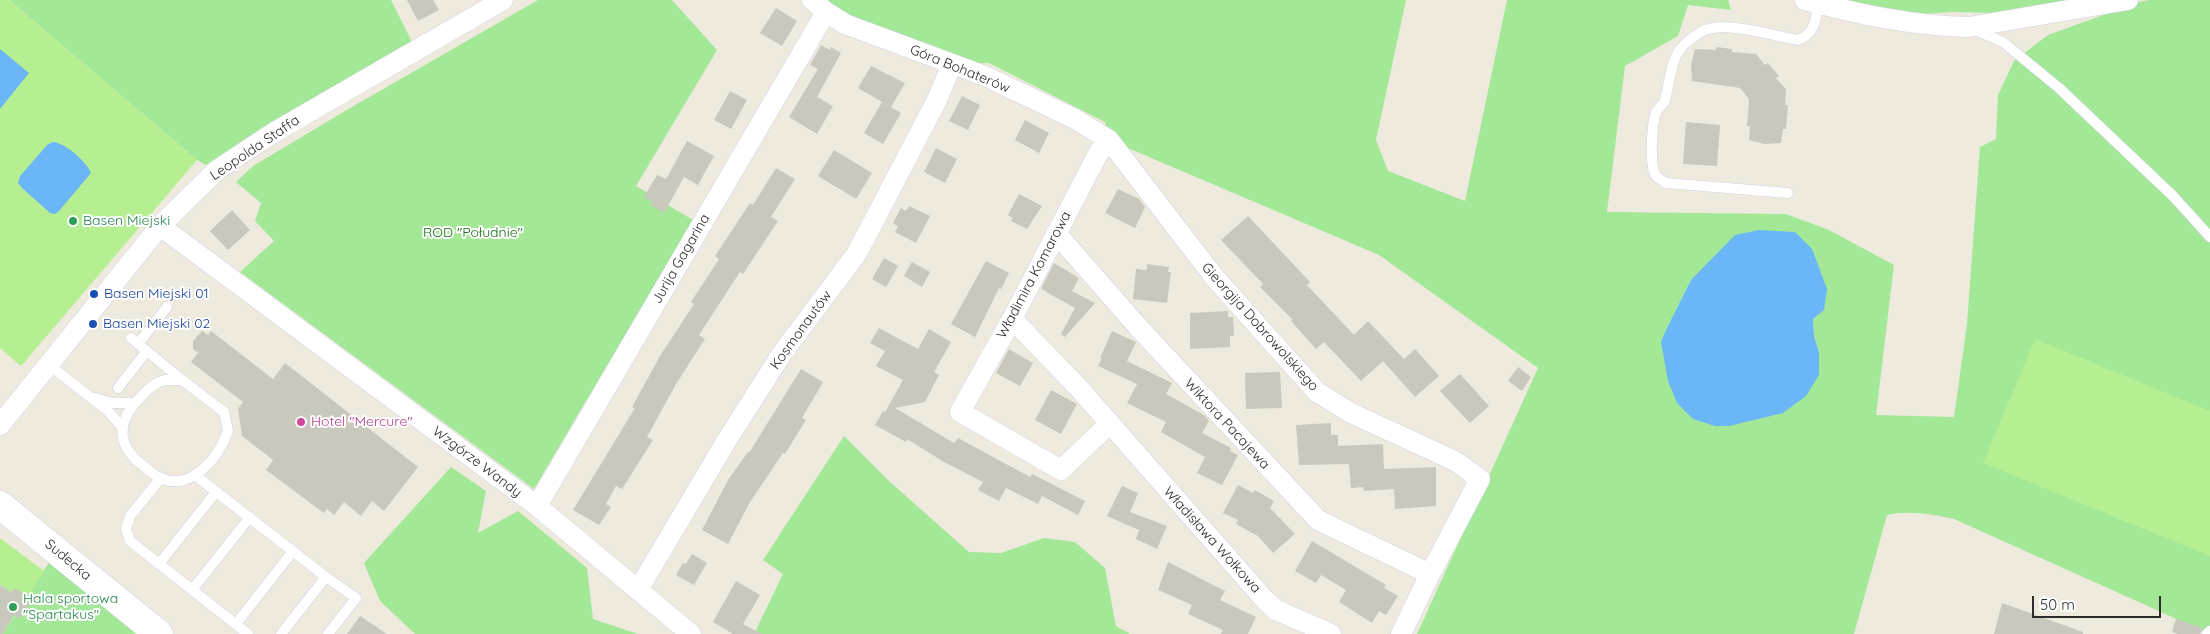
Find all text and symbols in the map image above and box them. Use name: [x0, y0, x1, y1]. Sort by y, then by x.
street label: Góra Bohaterów: [907, 41, 1013, 97]
street label: Leopolda Staffa: [207, 112, 303, 184]
street label: Władimira Komarowa: [993, 209, 1075, 341]
street label: Jurija Gagarina: [648, 211, 714, 307]
place label: Basen Miejski: [83, 213, 170, 229]
marker: Basen Miejski: [67, 215, 79, 227]
park label: ROD "Południe": [423, 225, 523, 241]
street label: Gieorgija Dobrowolskiego: [1198, 259, 1322, 395]
place label: Basen Miejski 01: [104, 286, 209, 302]
street label: Kosmonautów: [767, 287, 835, 373]
marker: Basen Miejski 01: [88, 288, 100, 300]
place label: Basen Miejski 02: [103, 316, 210, 332]
marker: Basen Miejski 02: [87, 318, 99, 330]
street label: Wiktora Pacajewa: [1181, 375, 1273, 473]
place label: Hotel "Mercure": [311, 414, 413, 430]
marker: Hotel "Mercure": [295, 416, 307, 428]
street label: Wzgórze Wandy: [429, 423, 525, 501]
street label: Władisława Wołkowa: [1160, 483, 1264, 597]
street label: Sudecka: [41, 536, 95, 584]
scale bar: [2035, 586, 2164, 618]
place label: Hala sportowa "Spartakus": [23, 591, 118, 624]
text: 50 m: [2040, 595, 2075, 614]
marker: Hala sportowa "Spartakus": [7, 601, 19, 613]

